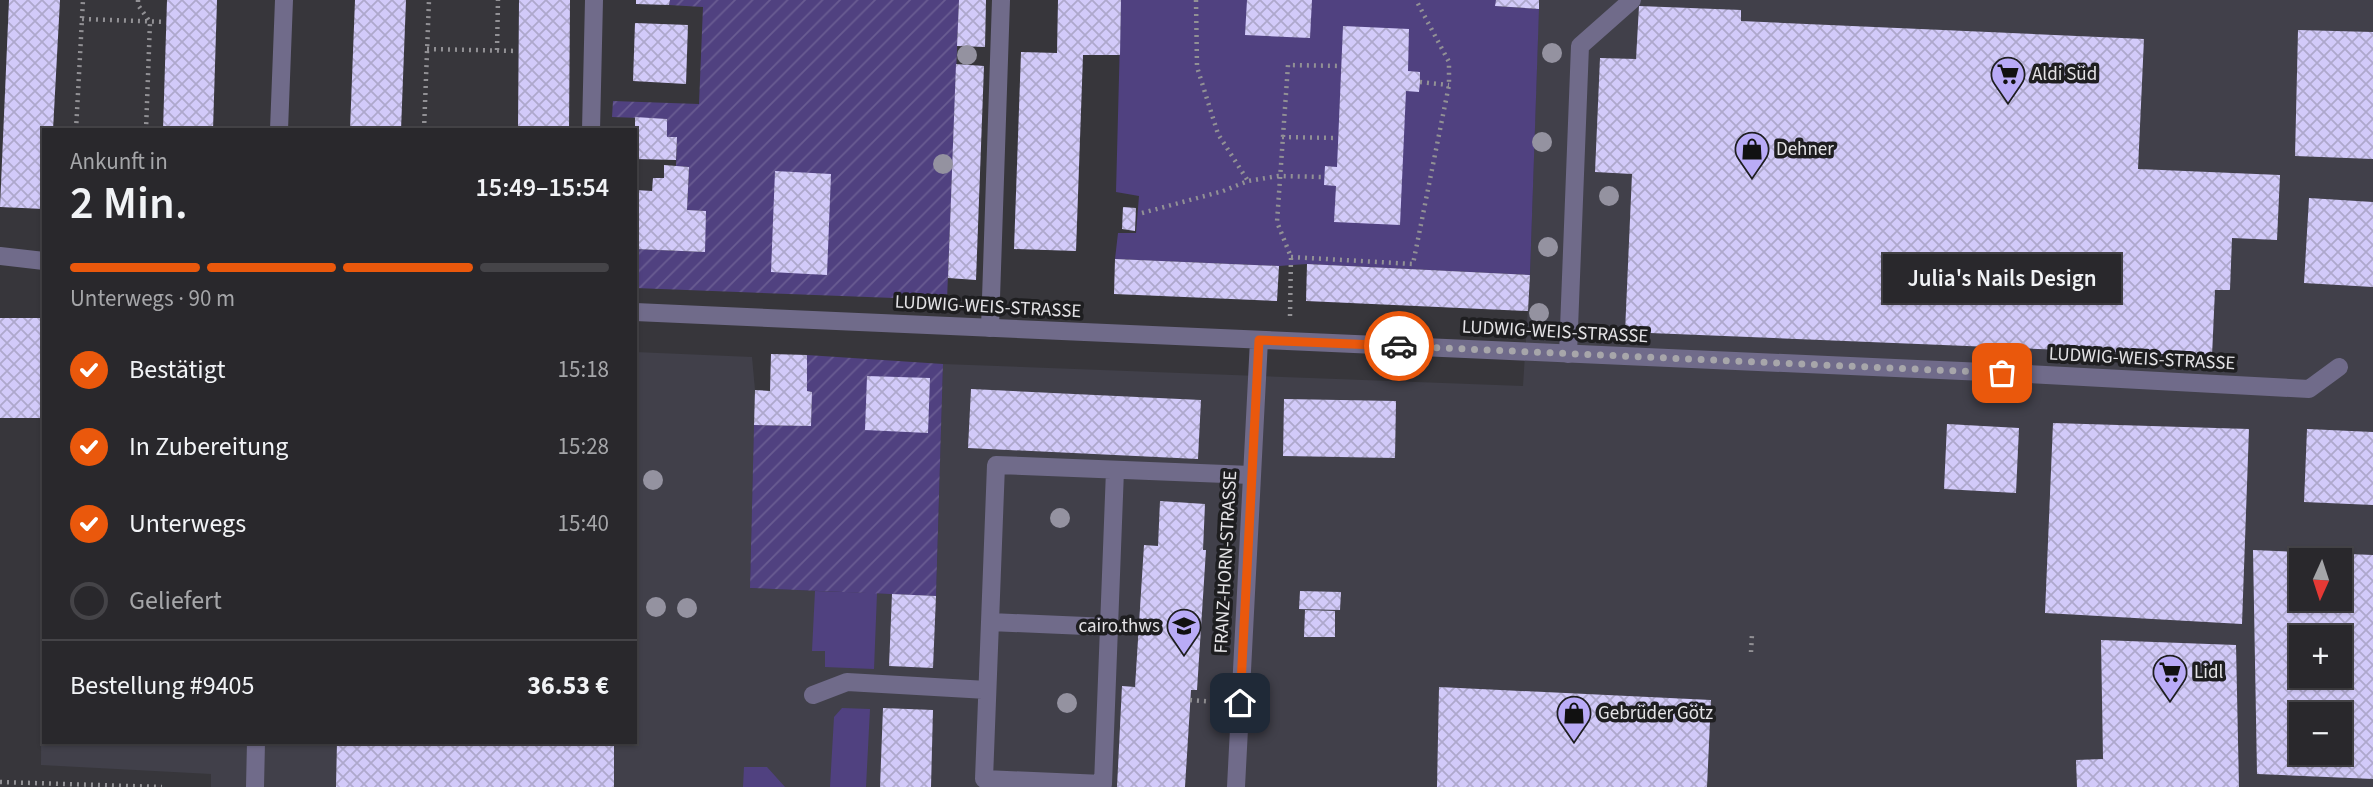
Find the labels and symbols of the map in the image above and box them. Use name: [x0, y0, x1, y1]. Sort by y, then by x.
supermarket icon: Aldi Süd: [1989, 55, 2027, 104]
place label: Aldi Süd: [2032, 61, 2097, 88]
shop icon: Dehner: [1733, 130, 1771, 179]
place label: Dehner: [1776, 136, 1834, 163]
callout: Julia's Nails Design: [1883, 254, 2121, 303]
street label: LUDWIG-WEIS-STRASSE: [894, 289, 1082, 325]
courier: [1364, 311, 1434, 381]
street label: LUDWIG-WEIS-STRASSE: [1461, 314, 1649, 350]
street label: LUDWIG-WEIS-STRASSE: [2048, 341, 2236, 377]
pin: [1972, 343, 2032, 403]
street label: FRANZ-HORN-STRASSE: [1208, 470, 1244, 654]
north arrow: [2289, 548, 2352, 611]
school or university icon: cairo.thws: [1165, 607, 1203, 656]
place label: cairo.thws: [1079, 613, 1160, 640]
supermarket icon: Lidl: [2151, 653, 2189, 702]
place label: Lidl: [2194, 659, 2223, 686]
pin: [1210, 673, 1270, 733]
shop icon: Gebrüder Götz: [1555, 694, 1593, 743]
place label: Gebrüder Götz: [1598, 700, 1713, 727]

